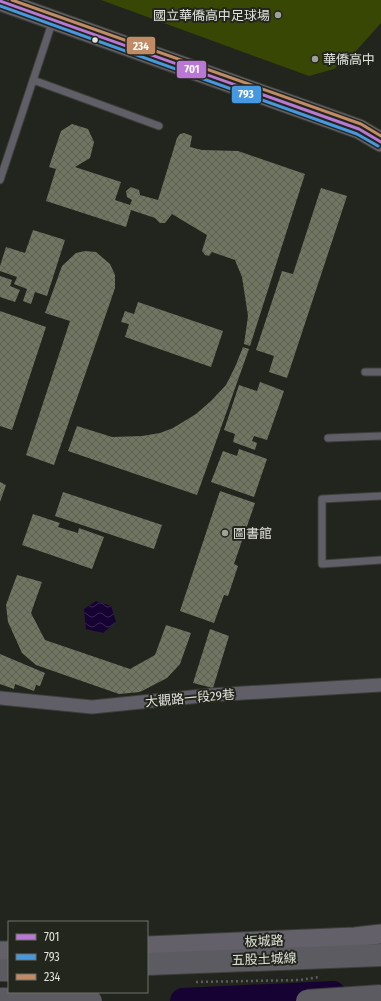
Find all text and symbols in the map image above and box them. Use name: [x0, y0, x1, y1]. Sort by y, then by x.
place label: 國立華僑高中足球場: [153, 8, 270, 23]
marker: 國立華僑高中足球場: [273, 10, 283, 20]
unlabelled marker: [90, 35, 100, 45]
line badge: 234: [126, 36, 156, 55]
text: 234: [132, 40, 149, 53]
place label: 華僑高中: [323, 52, 375, 67]
marker: 華僑高中: [310, 54, 320, 64]
line badge: 701: [176, 60, 207, 79]
text: 701: [184, 63, 200, 76]
line badge: 793: [231, 85, 262, 104]
text: 793: [238, 88, 254, 101]
place label: 圖書館: [233, 526, 272, 541]
marker: 圖書館: [220, 528, 230, 538]
street label: 大觀路一段29巷: [145, 687, 235, 709]
legend: [8, 921, 148, 993]
text: 701: [44, 930, 59, 944]
street label: 板城路: [244, 933, 284, 949]
text: 793: [44, 950, 60, 964]
street label: 五股土城線: [231, 950, 297, 968]
text: 234: [44, 970, 61, 984]

